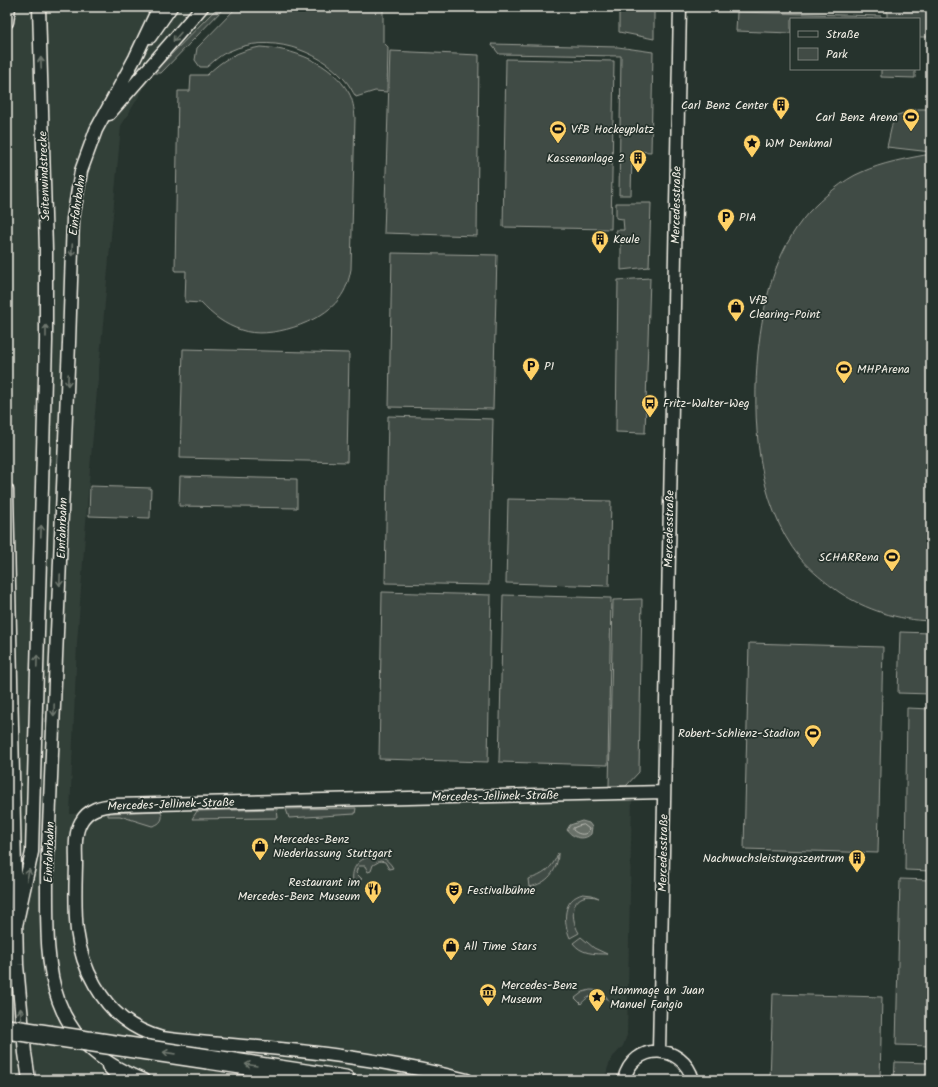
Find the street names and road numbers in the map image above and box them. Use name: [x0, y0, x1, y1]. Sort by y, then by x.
street label: Seitenwindstrecke: [33, 130, 56, 221]
street label: Mercedesstraße: [666, 165, 687, 244]
street label: Einfahrbahn: [64, 173, 91, 237]
street label: Mercedesstraße: [659, 489, 680, 568]
street label: Einfahrbahn: [52, 497, 73, 559]
street label: Mercedes-Jellinek-Straße: [431, 786, 559, 807]
street label: Mercedes-Jellinek-Straße: [107, 793, 236, 816]
street label: Mercedesstraße: [653, 813, 674, 892]
street label: Einfahrbahn: [39, 821, 60, 883]

